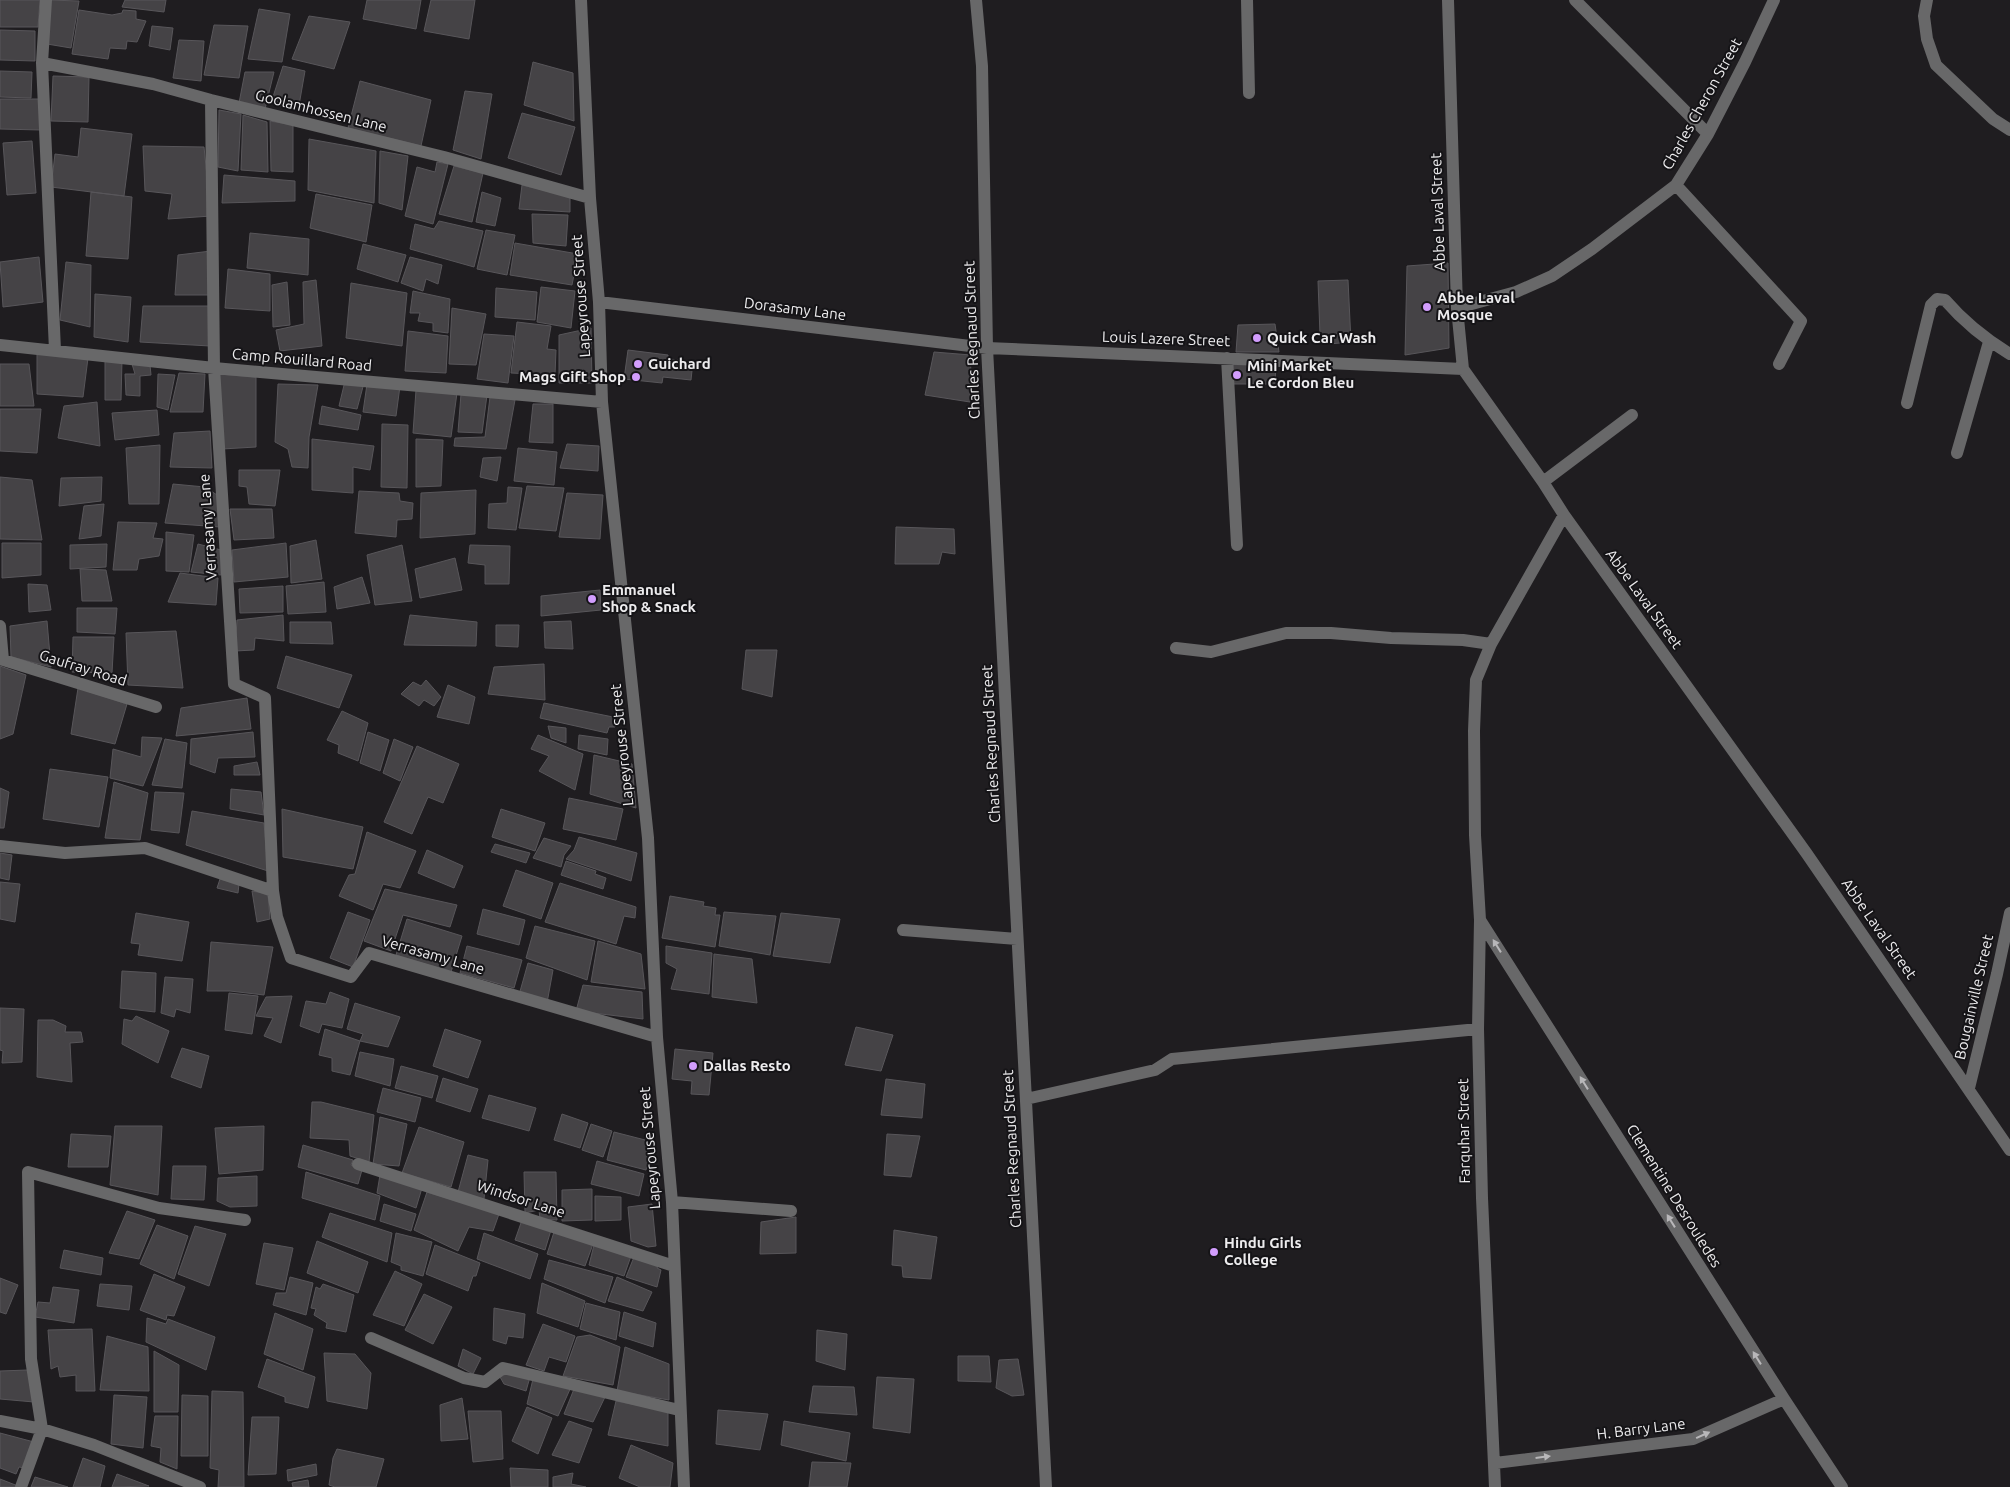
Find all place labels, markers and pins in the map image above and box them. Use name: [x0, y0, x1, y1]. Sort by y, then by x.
place label: Abbe Laval Mosque: [1437, 289, 1515, 323]
marker: Abbe Laval Mosque: [1421, 301, 1433, 313]
place label: Quick Car Wash: [1267, 329, 1376, 346]
marker: Quick Car Wash: [1251, 332, 1263, 344]
place label: Guichard: [648, 355, 711, 372]
place label: Mini Market Le Cordon Bleu: [1247, 357, 1354, 391]
marker: Guichard: [632, 358, 644, 370]
place label: Mags Gift Shop: [519, 368, 626, 385]
marker: Mini Market Le Cordon Bleu: [1231, 369, 1243, 381]
marker: Mags Gift Shop: [630, 371, 642, 383]
place label: Emmanuel Shop & Snack: [602, 581, 697, 615]
marker: Emmanuel Shop & Snack: [586, 593, 598, 605]
place label: Dallas Resto: [703, 1057, 791, 1074]
marker: Dallas Resto: [687, 1060, 699, 1072]
place label: Hindu Girls College: [1224, 1234, 1301, 1268]
marker: Hindu Girls College: [1208, 1246, 1220, 1258]

